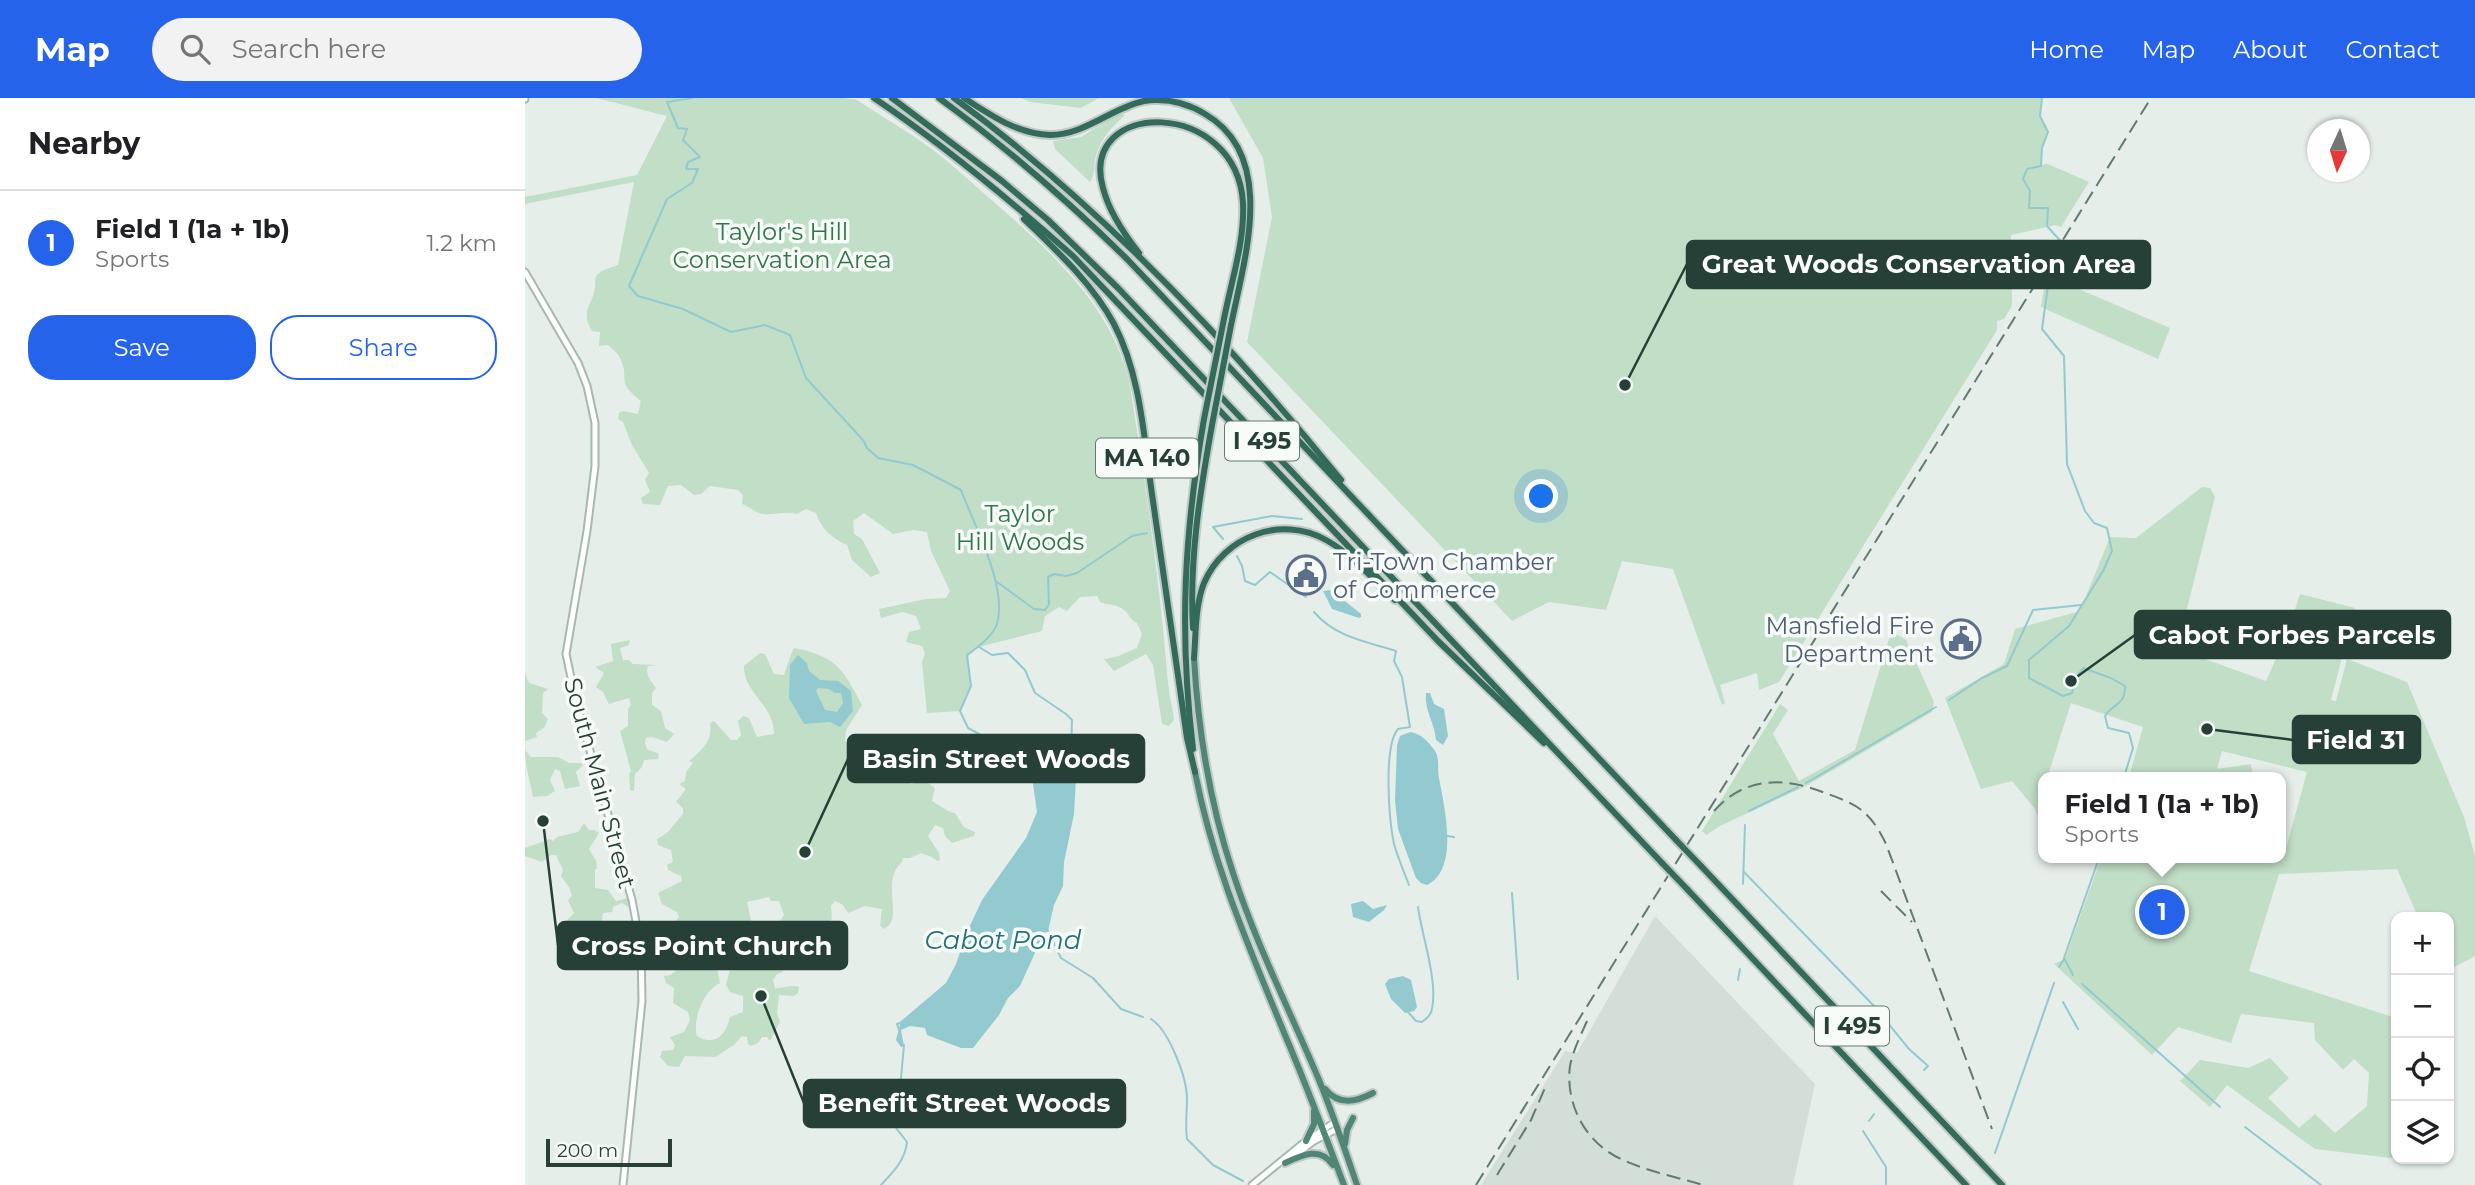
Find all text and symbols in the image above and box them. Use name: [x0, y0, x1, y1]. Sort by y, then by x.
search box: [152, 18, 642, 81]
text: Map: [35, 29, 110, 69]
icon: search: [176, 30, 214, 68]
text: Search here: [232, 33, 386, 65]
text: Home: [2029, 35, 2104, 64]
text: Map: [2142, 35, 2195, 64]
text: About: [2233, 35, 2307, 64]
text: Contact: [2345, 35, 2440, 64]
north arrow: [2307, 119, 2370, 182]
text: Nearby: [28, 125, 140, 162]
text: Field 1 (1a + 1b): [95, 213, 290, 245]
park label: Taylor's Hill Conservation Area: [672, 217, 892, 274]
text: 1: [46, 229, 56, 257]
text: 1.2 km: [427, 229, 497, 257]
callout: Great Woods Conservation Area: [1687, 241, 2150, 288]
text: Sports: [95, 245, 169, 273]
text: Great Woods Conservation Area: [1702, 248, 2136, 280]
button: Save: [28, 315, 256, 380]
button: Share: [270, 315, 497, 380]
road number: I 495: [1225, 422, 1299, 460]
road number: MA 140: [1096, 438, 1198, 478]
your location: [1524, 479, 1558, 513]
park label: Taylor Hill Woods: [956, 499, 1084, 556]
place label: Tri-Town Chamber of Commerce: [1333, 547, 1555, 604]
public building icon: Tri-Town Chamber of Commerce: [1285, 554, 1327, 596]
place label: Mansfield Fire Department: [1765, 611, 1934, 668]
callout: Cabot Forbes Parcels: [2135, 611, 2450, 658]
public building icon: Mansfield Fire Department: [1940, 618, 1982, 660]
text: Cabot Forbes Parcels: [2148, 619, 2436, 651]
street label: South Main Street: [558, 675, 642, 892]
callout: Field 31: [2293, 716, 2420, 763]
text: Field 31: [2306, 724, 2406, 756]
callout: Basin Street Woods: [848, 735, 1144, 782]
text: Basin Street Woods: [862, 743, 1130, 775]
popup: [2038, 772, 2286, 863]
text: Field 1 (1a + 1b): [2064, 788, 2260, 820]
text: Sports: [2064, 820, 2139, 848]
pin: 1: [2139, 886, 2185, 938]
map controls: [2391, 912, 2454, 1164]
button: +: [2391, 912, 2454, 975]
callout: Cross Point Church: [558, 922, 847, 969]
water label: Cabot Pond: [925, 924, 1082, 956]
text: Cross Point Church: [572, 930, 832, 962]
button: −: [2391, 975, 2454, 1038]
road number: I 495: [1815, 1007, 1889, 1046]
button: locate: [2391, 1038, 2454, 1101]
callout: Benefit Street Woods: [804, 1080, 1125, 1127]
text: Benefit Street Woods: [818, 1087, 1110, 1119]
button: layers: [2391, 1101, 2454, 1164]
scale bar: [546, 1136, 672, 1168]
text: 200 m: [557, 1139, 618, 1162]

